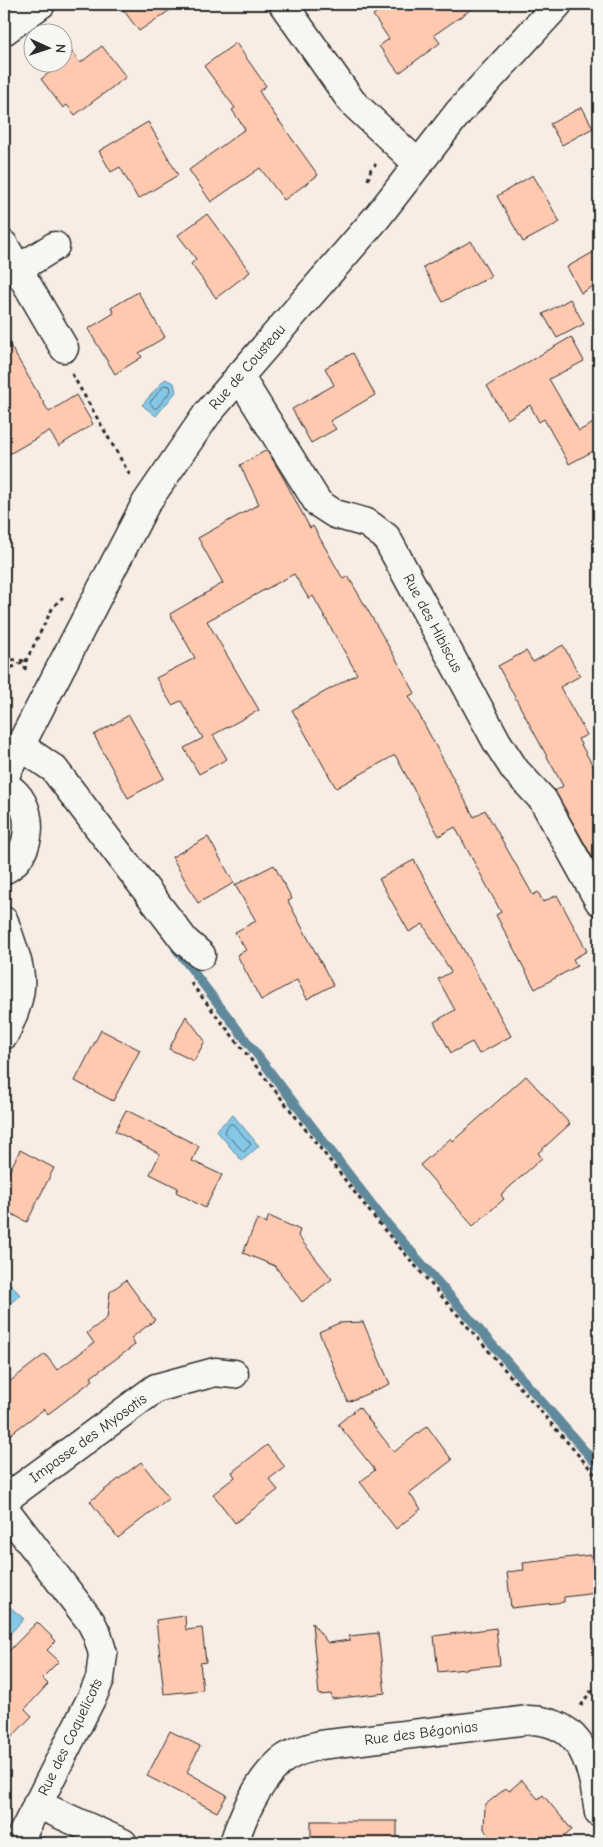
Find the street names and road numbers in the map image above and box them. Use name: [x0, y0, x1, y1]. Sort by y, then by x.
street label: Rue de Cousteau: [205, 321, 289, 413]
street label: Rue des Hibiscus: [400, 571, 466, 675]
street label: Impasse des Myosotis: [26, 1389, 150, 1487]
street label: Rue des Coquelicots: [34, 1675, 106, 1799]
street label: Rue des Bégonias: [363, 1717, 479, 1749]

